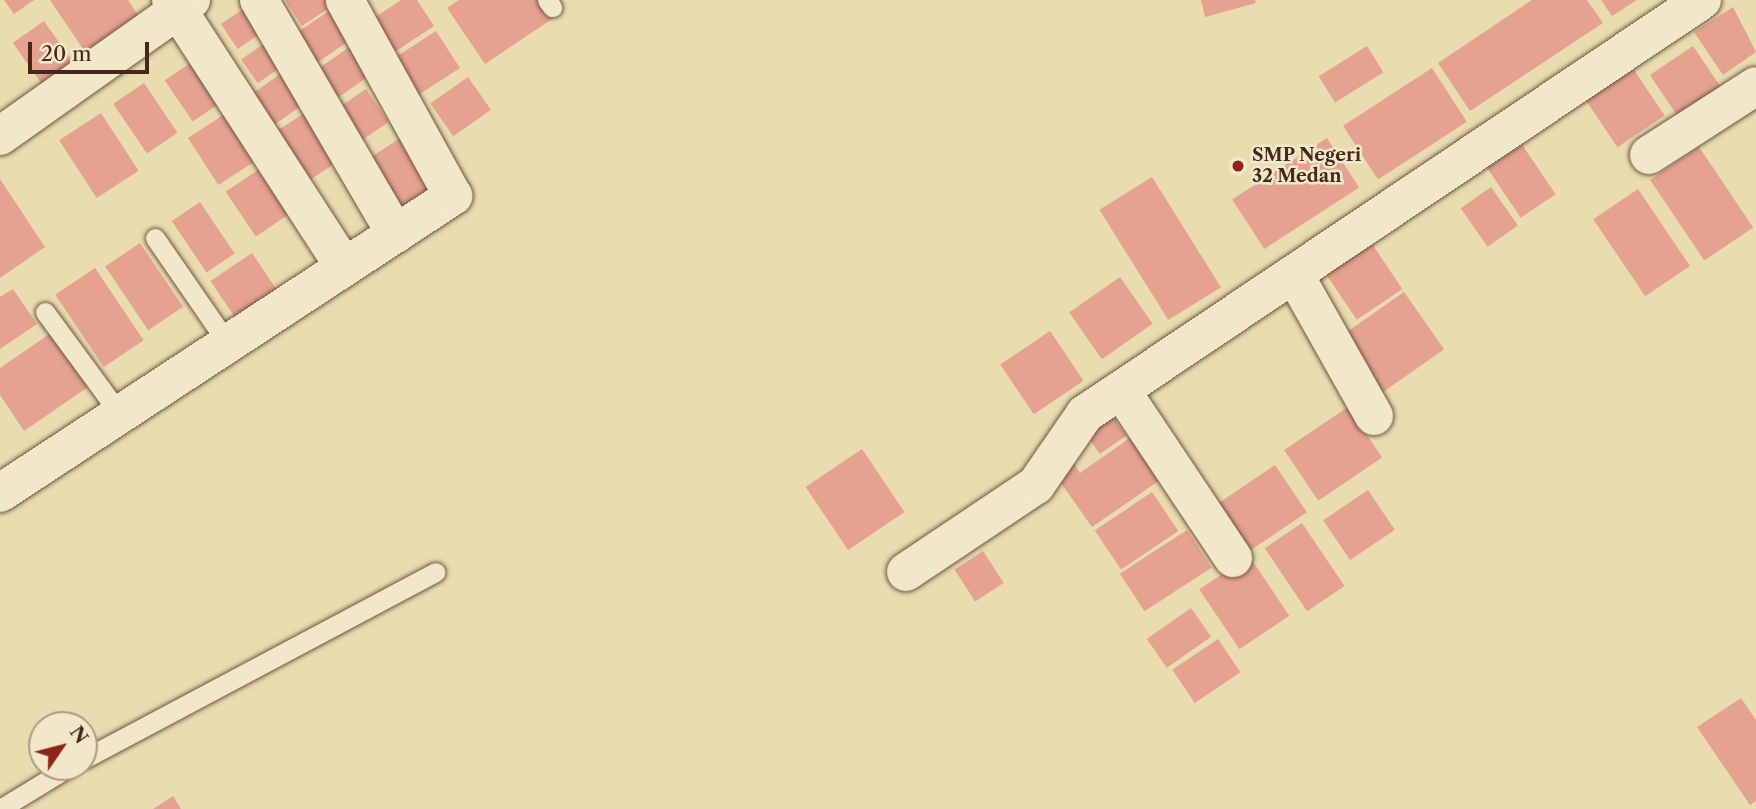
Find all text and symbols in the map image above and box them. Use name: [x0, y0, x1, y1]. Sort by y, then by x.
scale bar: [32, 28, 152, 72]
text: 20 m: [41, 41, 92, 66]
place label: SMP Negeri 32 Medan: [1252, 145, 1362, 188]
marker: SMP Negeri 32 Medan: [1230, 158, 1246, 174]
north arrow: [28, 711, 98, 781]
text: N: [65, 721, 93, 748]

